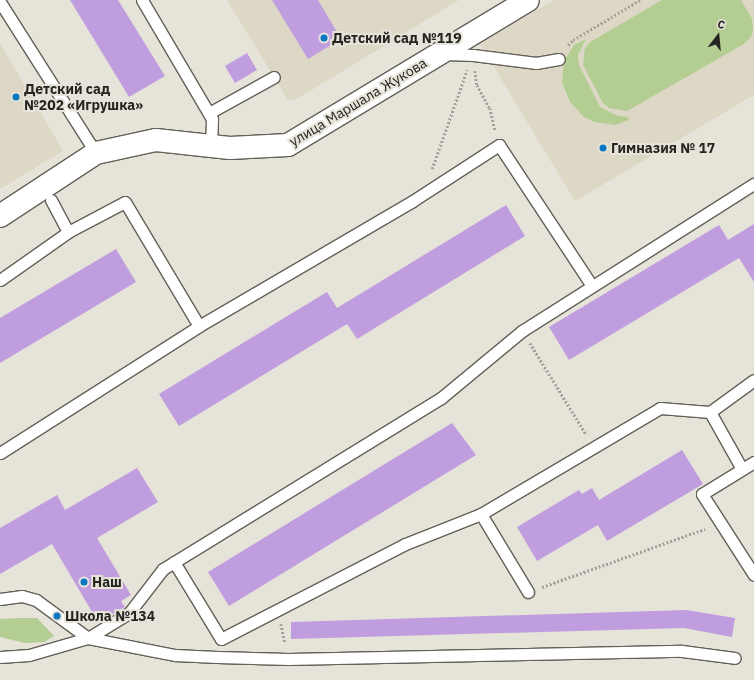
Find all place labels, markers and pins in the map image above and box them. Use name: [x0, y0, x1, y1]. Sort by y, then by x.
place label: Детский сад №119: [332, 30, 462, 46]
marker: Детский сад №119: [319, 33, 329, 43]
place label: Детский сад №202 «Игрушка»: [24, 81, 143, 114]
marker: Детский сад №202 «Игрушка»: [11, 92, 21, 102]
place label: Гимназия № 17: [611, 140, 715, 156]
marker: Гимназия № 17: [598, 143, 608, 153]
place label: Наш: [92, 574, 122, 590]
marker: Наш: [79, 577, 89, 587]
place label: Школа №134: [65, 608, 155, 624]
marker: Школа №134: [52, 611, 62, 621]

